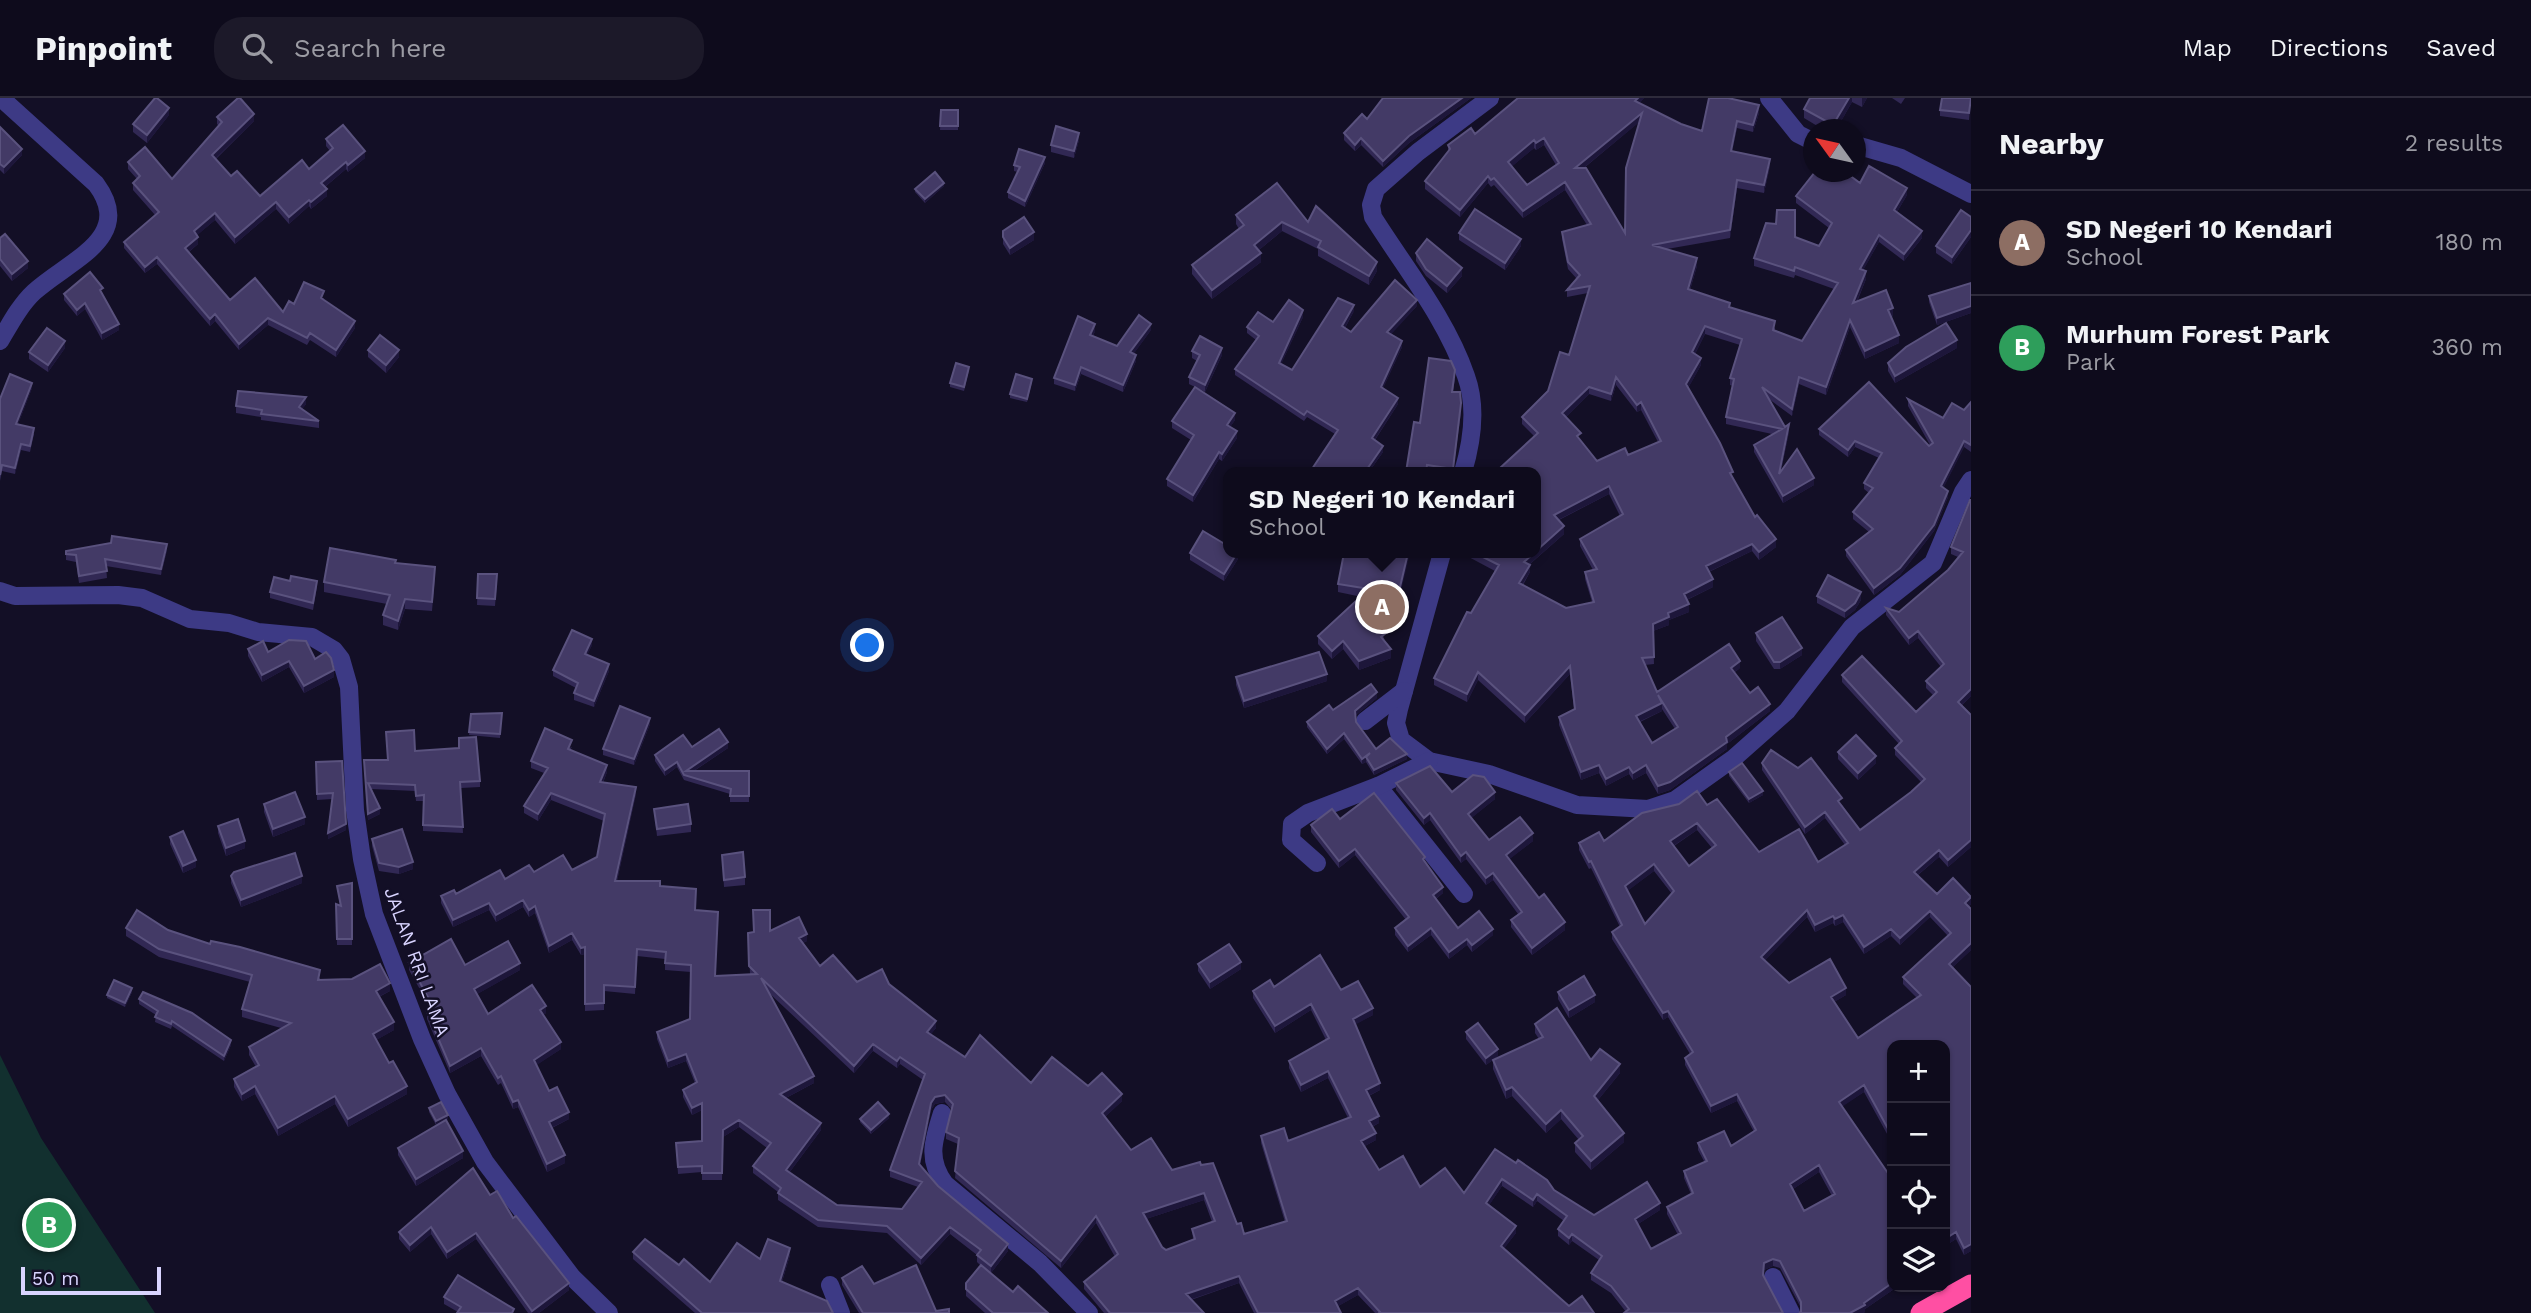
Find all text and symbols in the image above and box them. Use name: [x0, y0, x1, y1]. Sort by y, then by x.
search box: [214, 17, 704, 80]
text: Pinpoint: [35, 29, 172, 68]
icon: search: [238, 29, 276, 67]
text: Search here: [294, 33, 446, 63]
text: Map: [2183, 34, 2232, 62]
text: Directions: [2270, 34, 2388, 62]
text: Saved: [2426, 34, 2496, 62]
north arrow: [1803, 119, 1866, 182]
text: Nearby: [1999, 126, 2104, 161]
text: 2 results: [2405, 130, 2503, 157]
text: SD Negeri 10 Kendari: [2066, 214, 2332, 244]
text: A: [2014, 229, 2030, 256]
text: 180 m: [2436, 229, 2503, 256]
text: School: [2066, 244, 2143, 271]
text: Murhum Forest Park: [2066, 319, 2330, 349]
text: B: [2014, 334, 2030, 361]
text: 360 m: [2432, 334, 2503, 361]
text: Park: [2066, 349, 2115, 376]
popup: [1223, 467, 1541, 558]
text: SD Negeri 10 Kendari: [1249, 484, 1515, 514]
text: School: [1249, 514, 1325, 541]
pin: A: [1359, 581, 1405, 633]
your location: [850, 628, 884, 662]
street label: JALAN RRI LAMA: [379, 884, 455, 1040]
map controls: [1887, 1040, 1950, 1292]
button: +: [1887, 1040, 1950, 1103]
button: −: [1887, 1103, 1950, 1166]
button: locate: [1887, 1166, 1950, 1229]
pin: B: [26, 1199, 72, 1251]
button: layers: [1887, 1229, 1950, 1292]
scale bar: [21, 1264, 161, 1296]
text: 50 m: [32, 1267, 79, 1290]

